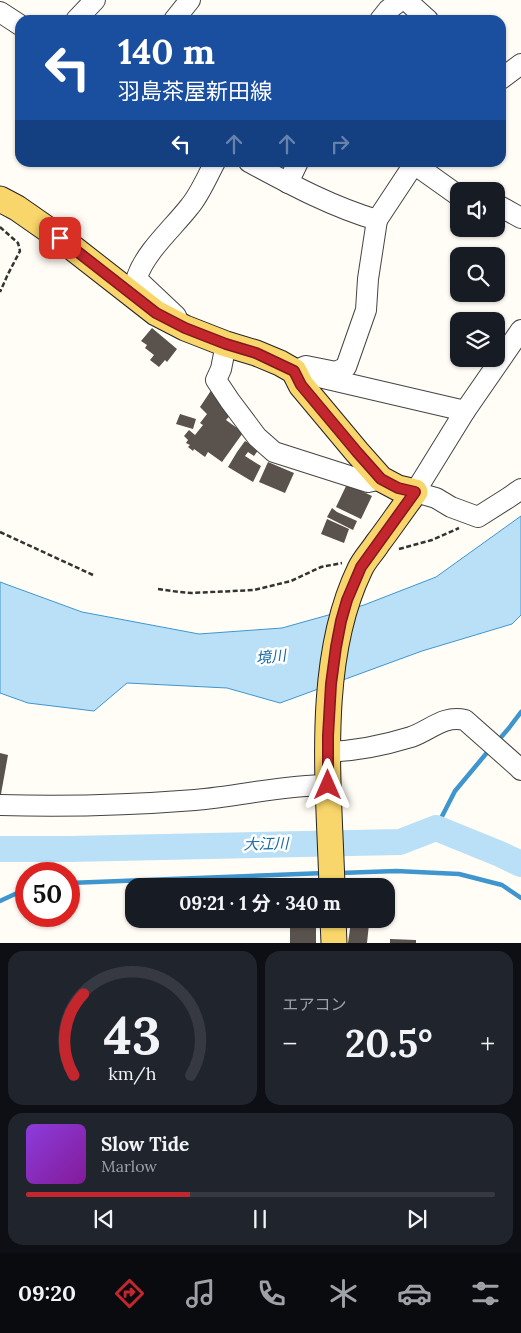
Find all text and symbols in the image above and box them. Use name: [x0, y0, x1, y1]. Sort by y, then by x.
text: 140 m: [118, 29, 215, 74]
icon: left: [35, 35, 100, 100]
text: 羽島茶屋新田線: [118, 77, 272, 105]
icon: left: [167, 130, 195, 158]
icon: ahead: [220, 130, 248, 158]
icon: ahead: [273, 130, 301, 158]
icon: right: [326, 130, 354, 158]
map controls: [450, 182, 505, 367]
button: sound: [450, 182, 505, 237]
pin: [39, 217, 81, 259]
icon: arrive: [46, 224, 74, 252]
button: search: [450, 247, 505, 302]
button: layers: [450, 312, 505, 367]
water label: 境川: [255, 645, 289, 668]
position arrow: [301, 758, 353, 810]
water label: 大江川: [243, 834, 291, 853]
speed limit sign: 50: [15, 862, 80, 927]
text: 09:21 · 1 分 · 340 m: [179, 891, 341, 915]
text: エアコン: [283, 994, 347, 1014]
text: 43: [103, 1002, 161, 1068]
text: 20.5°: [345, 1019, 433, 1067]
text: −: [283, 1026, 297, 1062]
text: +: [480, 1026, 495, 1062]
text: km/h: [108, 1062, 157, 1085]
text: Slow Tide: [101, 1132, 189, 1156]
text: Marlow: [101, 1156, 157, 1176]
icon: previous: [90, 1205, 118, 1233]
icon: pause: [246, 1205, 274, 1233]
icon: next: [403, 1205, 431, 1233]
icon: directions: [112, 1276, 147, 1311]
icon: music: [183, 1276, 218, 1311]
icon: phone: [254, 1276, 289, 1311]
icon: climate: [326, 1276, 361, 1311]
icon: car: [397, 1276, 432, 1311]
icon: filters: [468, 1276, 503, 1311]
text: 09:20: [18, 1279, 76, 1307]

